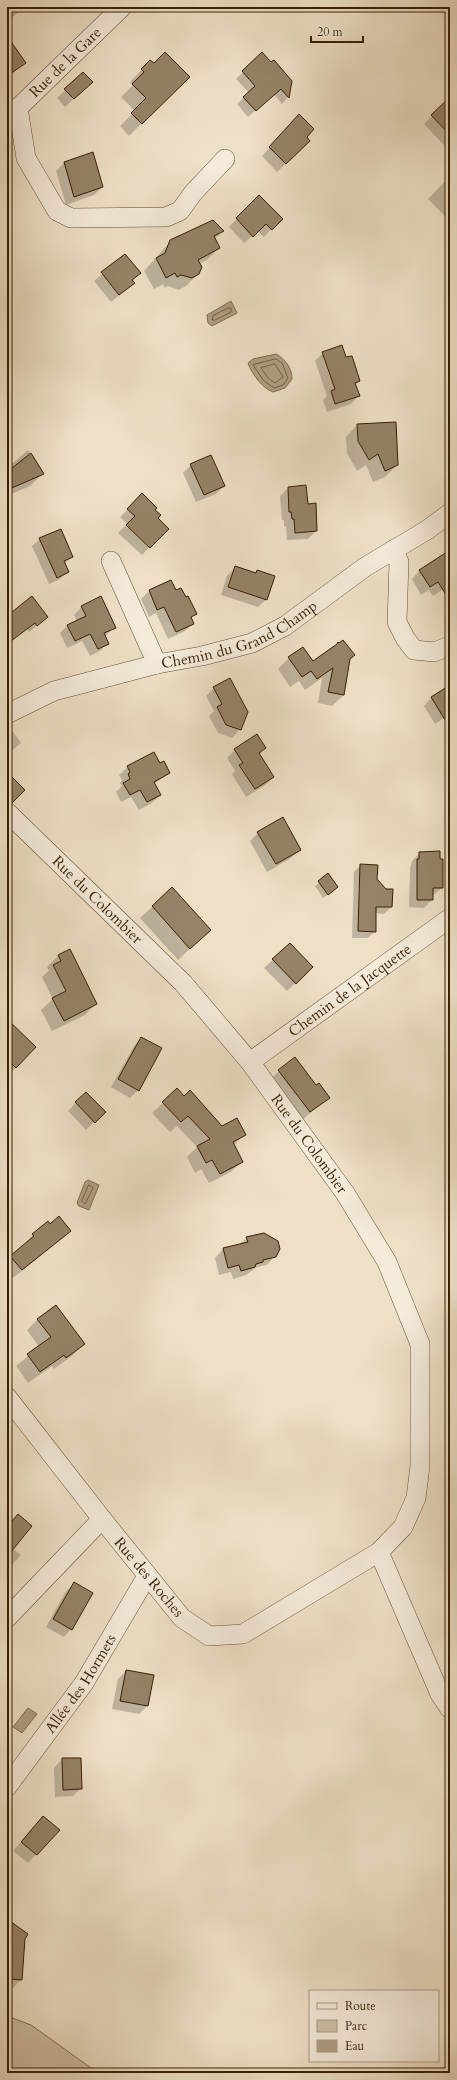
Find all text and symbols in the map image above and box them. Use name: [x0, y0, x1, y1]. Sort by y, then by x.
scale bar: [311, 18, 363, 44]
street label: Rue de la Gare: [25, 22, 106, 102]
text: 20 m: [317, 24, 344, 40]
street label: Chemin du Grand Champ: [160, 596, 321, 673]
street label: Rue du Colombier: [48, 851, 147, 949]
street label: Chemin de la Jacquette: [284, 939, 415, 1041]
street label: Rue du Colombier: [266, 1090, 352, 1198]
street label: Rue des Roches: [110, 1533, 188, 1621]
street label: Allée des Hormets: [40, 1630, 121, 1737]
legend: [309, 1990, 439, 2062]
text: Route: [345, 1998, 376, 2014]
text: Parc: [345, 2018, 368, 2034]
text: Eau: [345, 2038, 365, 2054]

